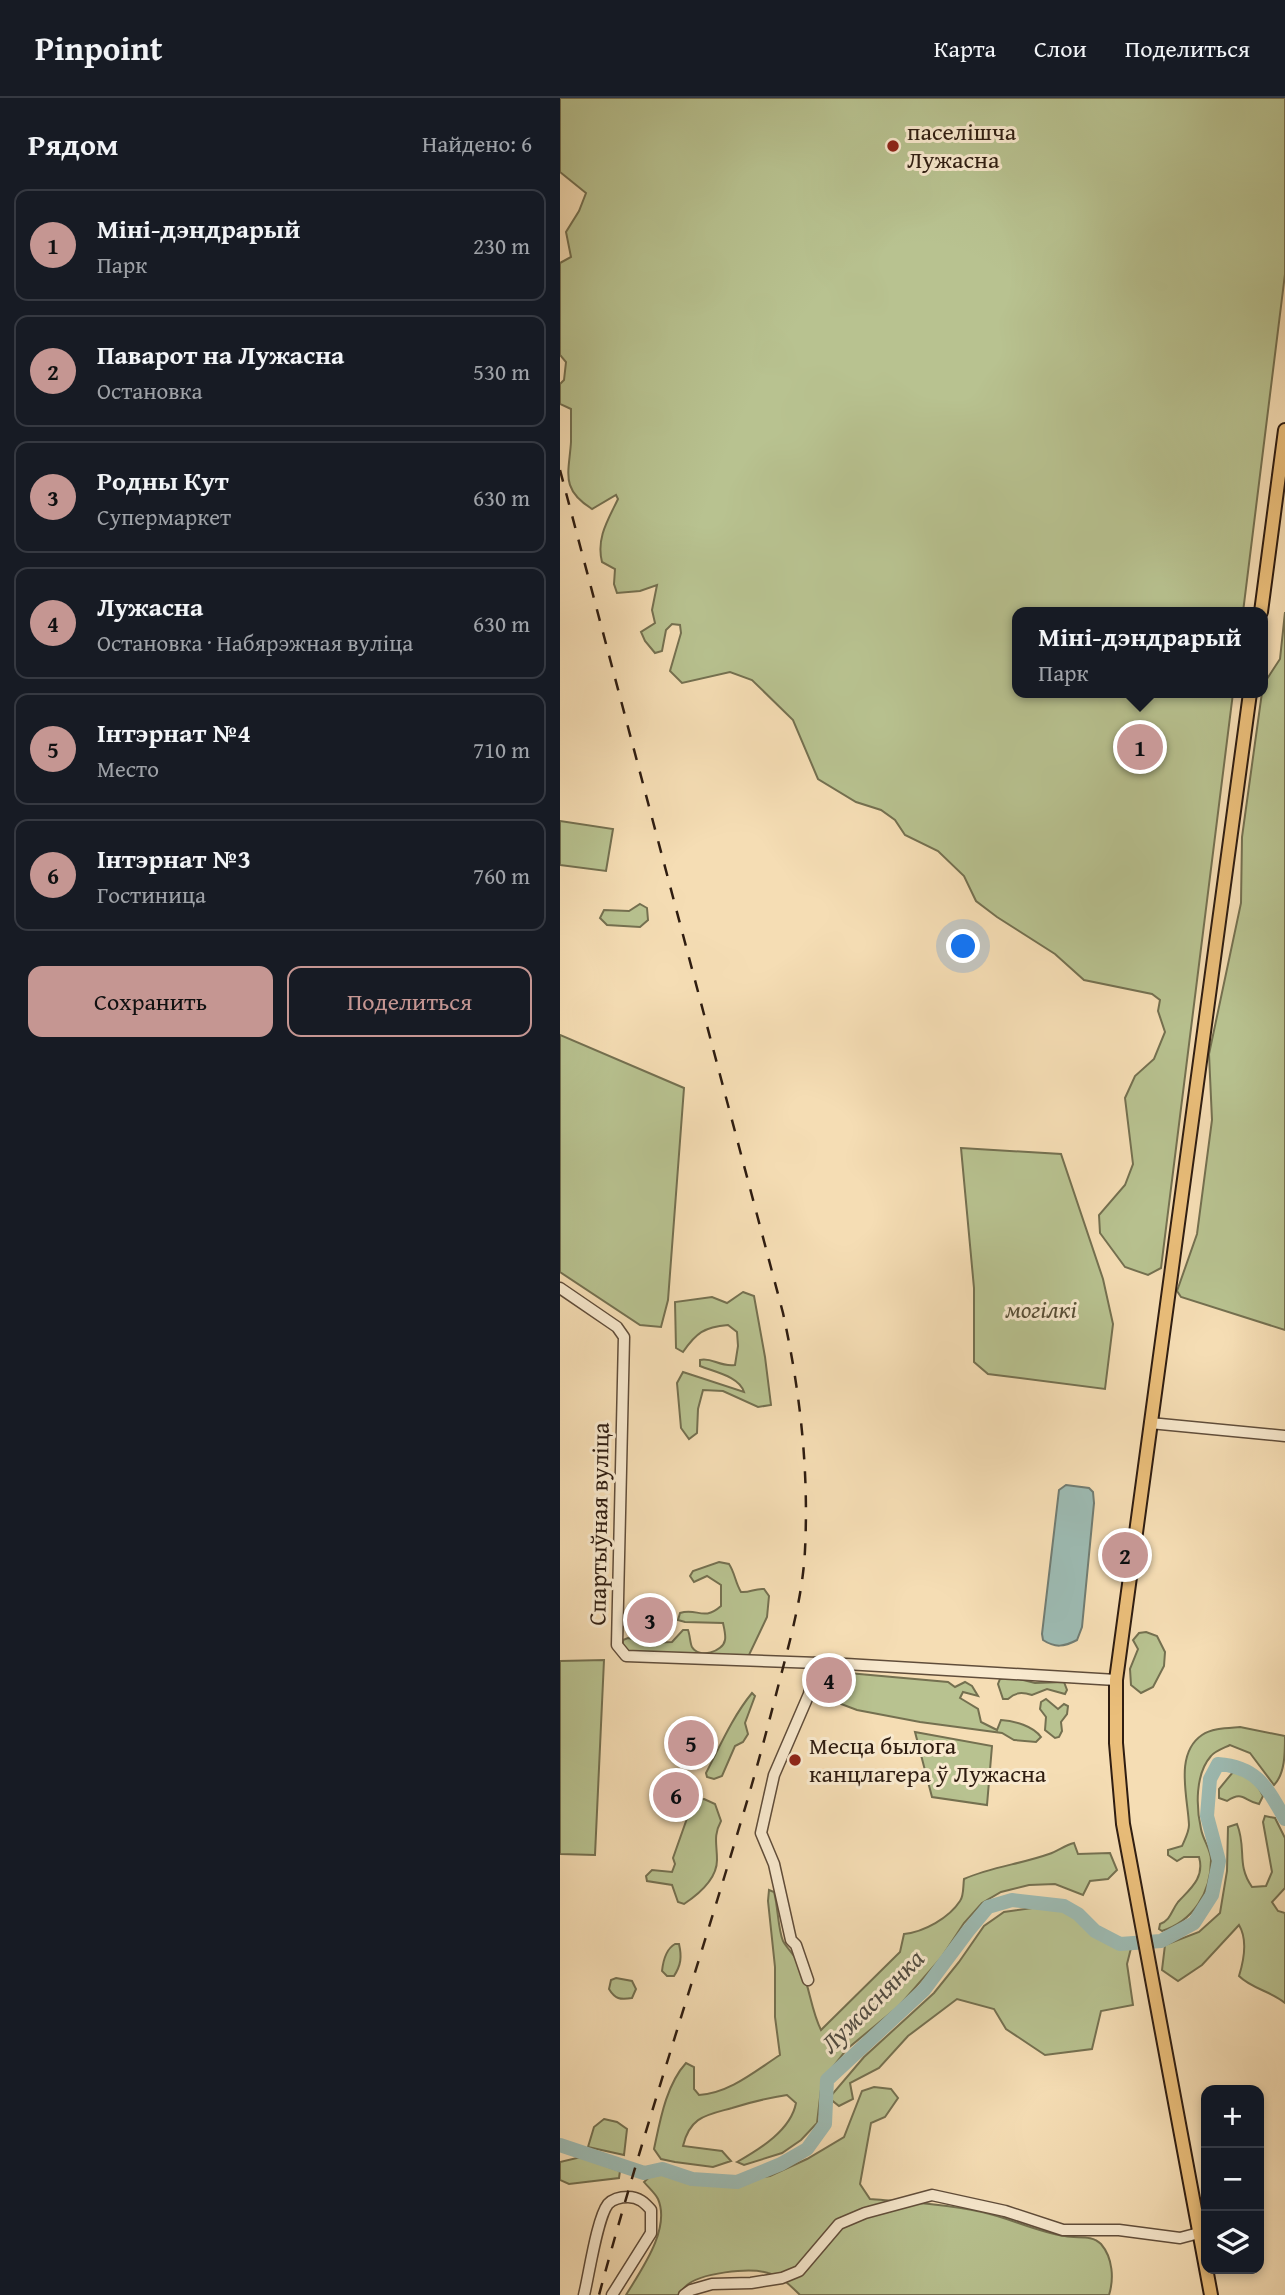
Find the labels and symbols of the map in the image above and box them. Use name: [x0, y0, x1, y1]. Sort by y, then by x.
place label: паселішча Лужасна: [907, 114, 1017, 177]
marker: паселішча Лужасна: [885, 138, 901, 154]
pin: 1: [1117, 721, 1163, 773]
your location: [946, 929, 980, 963]
park label: могілкі: [1005, 1292, 1077, 1327]
street label: Спартыўная вуліца: [579, 1421, 618, 1626]
pin: 2: [1102, 1529, 1148, 1581]
pin: 3: [627, 1594, 673, 1646]
pin: 4: [806, 1654, 852, 1706]
pin: 5: [668, 1717, 714, 1769]
place label: Месца былога канцлагера ў Лужасна: [809, 1728, 1047, 1791]
marker: Месца былога канцлагера ў Лужасна: [787, 1752, 803, 1768]
pin: 6: [653, 1769, 699, 1821]
water label: Лужаснянка: [810, 1939, 933, 2062]

